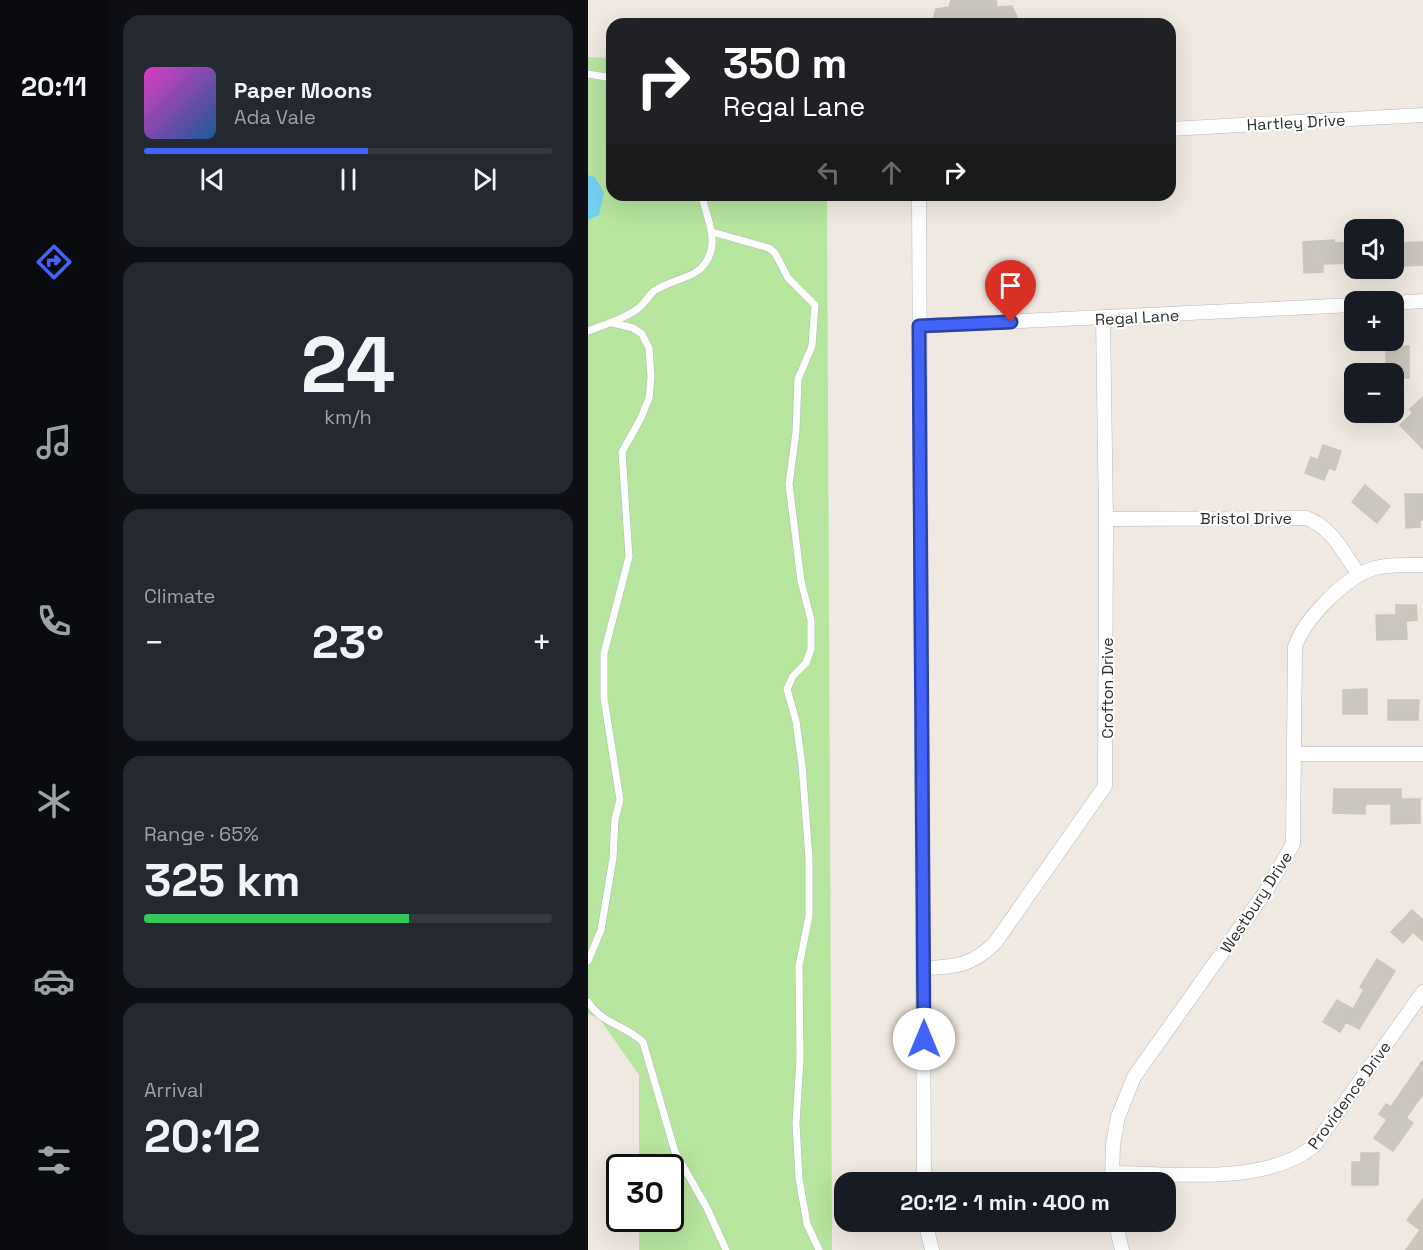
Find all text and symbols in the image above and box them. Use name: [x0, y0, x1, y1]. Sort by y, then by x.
text: 350 m: [723, 37, 848, 90]
icon: right: [624, 42, 702, 120]
text: 20:11: [21, 69, 87, 104]
text: Paper Moons: [234, 76, 372, 104]
text: Regal Lane: [723, 89, 865, 124]
text: Ada Vale: [234, 104, 316, 130]
street label: Hartley Drive: [1246, 109, 1346, 136]
icon: left: [812, 156, 845, 189]
icon: ahead: [875, 156, 908, 189]
icon: right: [938, 156, 971, 189]
icon: previous: [196, 163, 229, 196]
icon: pause: [332, 163, 365, 196]
icon: next: [468, 163, 501, 196]
map controls: [1344, 219, 1404, 423]
button: sound: [1344, 219, 1404, 279]
icon: directions: [33, 241, 75, 283]
pin: [985, 260, 1036, 322]
icon: arrive: [994, 269, 1027, 302]
button: +: [1344, 291, 1404, 351]
street label: Regal Lane: [1094, 305, 1180, 330]
text: 24: [301, 315, 395, 415]
button: −: [1344, 363, 1404, 423]
text: km/h: [324, 404, 372, 430]
icon: music: [33, 421, 75, 463]
street label: Bristol Drive: [1200, 508, 1292, 529]
text: Climate: [144, 583, 215, 609]
icon: phone: [33, 600, 75, 642]
text: 23°: [312, 614, 384, 671]
text: −: [144, 622, 164, 664]
text: +: [532, 622, 552, 664]
street label: Crofton Drive: [1097, 637, 1118, 739]
icon: climate: [33, 780, 75, 822]
text: Range · 65%: [144, 821, 259, 847]
street label: Westbury Drive: [1216, 847, 1297, 957]
text: 325 km: [144, 852, 300, 909]
icon: car: [33, 960, 75, 1002]
position arrow: [892, 1007, 956, 1071]
street label: Providence Drive: [1303, 1037, 1396, 1153]
text: Arrival: [144, 1077, 203, 1103]
text: 20:12: [144, 1108, 260, 1165]
icon: filters: [33, 1139, 75, 1181]
speed limit sign: 30: [606, 1154, 684, 1232]
text: 20:12 · 1 min · 400 m: [900, 1188, 1110, 1216]

